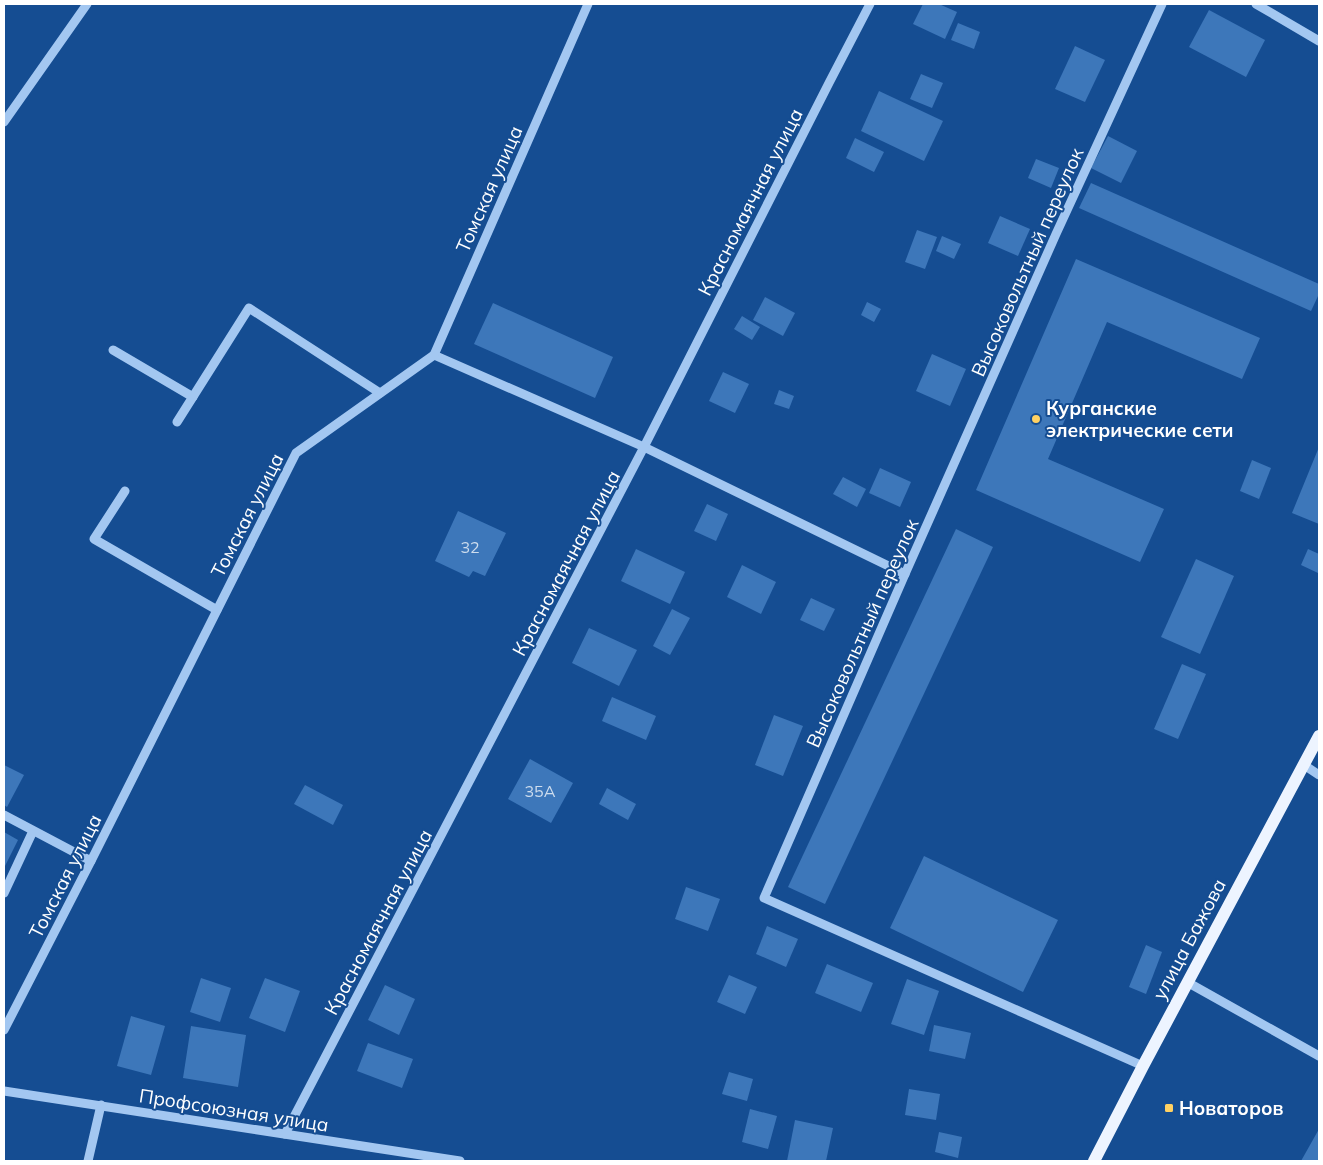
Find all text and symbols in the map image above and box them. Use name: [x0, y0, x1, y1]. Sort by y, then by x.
street label: Красномаячная улица: [692, 104, 808, 300]
street label: Томская улица: [450, 122, 528, 256]
street label: Высоковольтный переулок: [966, 143, 1089, 380]
place label: Курганские электрические сети: [1046, 396, 1233, 442]
marker: Курганские электрические сети: [1030, 413, 1042, 425]
street label: Томская улица: [205, 449, 289, 581]
street label: Красномаячная улица: [507, 466, 625, 660]
street label: Высоковольтный переулок: [801, 514, 924, 751]
house number: 32: [460, 537, 480, 557]
house number: 35А: [525, 781, 556, 801]
street label: Томская улица: [23, 810, 107, 942]
street label: Красномаячная улица: [319, 825, 437, 1019]
street label: улица Бажова: [1147, 874, 1231, 1004]
street label: Профсоюзная улица: [137, 1083, 331, 1137]
place label: Новаторов: [1179, 1096, 1283, 1120]
marker: Новаторов: [1163, 1102, 1175, 1114]

